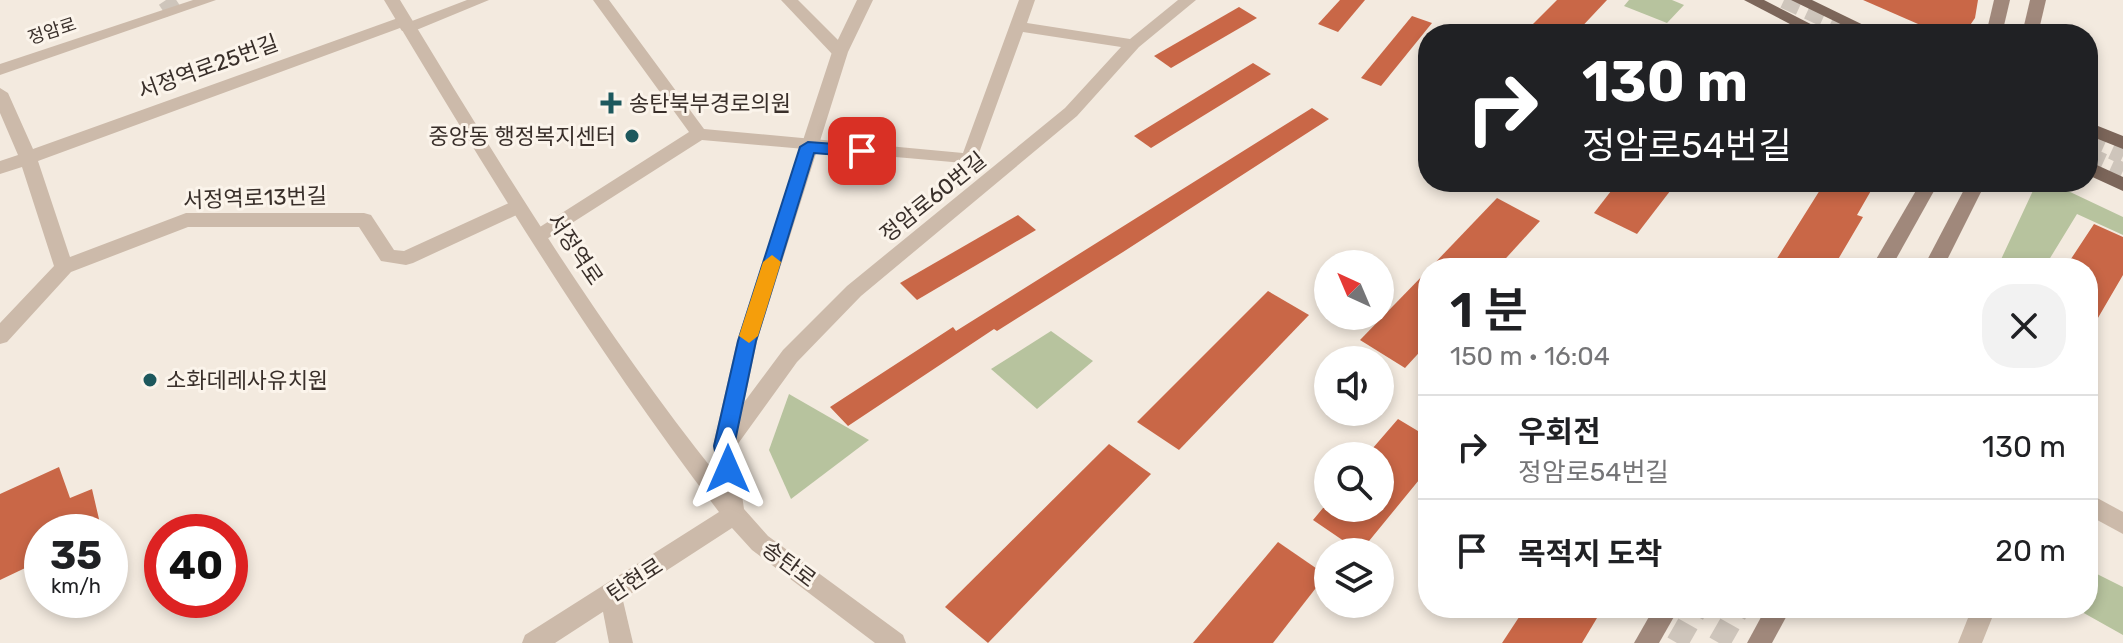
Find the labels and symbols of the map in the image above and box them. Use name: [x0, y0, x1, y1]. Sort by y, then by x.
street label: 정암로: [25, 13, 79, 49]
street label: 서정역로25번길: [134, 29, 282, 105]
place label: 송탄북부경로의원: [629, 90, 791, 117]
marker: 송탄북부경로의원: [600, 92, 622, 114]
pin: [828, 117, 896, 185]
place label: 중앙동 행정복지센터: [428, 123, 616, 150]
marker: 중앙동 행정복지센터: [623, 127, 641, 145]
street label: 정암로60번길: [875, 146, 991, 248]
street label: 서정역로13번길: [183, 182, 327, 214]
street label: 서정역로: [541, 208, 609, 290]
north arrow: [1314, 250, 1394, 330]
place label: 소화데레사유치원: [166, 367, 328, 394]
marker: 소화데레사유치원: [141, 371, 159, 389]
position arrow: [686, 427, 770, 511]
speed limit sign: 40: [144, 514, 248, 618]
street label: 송탄로: [757, 535, 821, 593]
street label: 탄현로: [602, 552, 668, 608]

